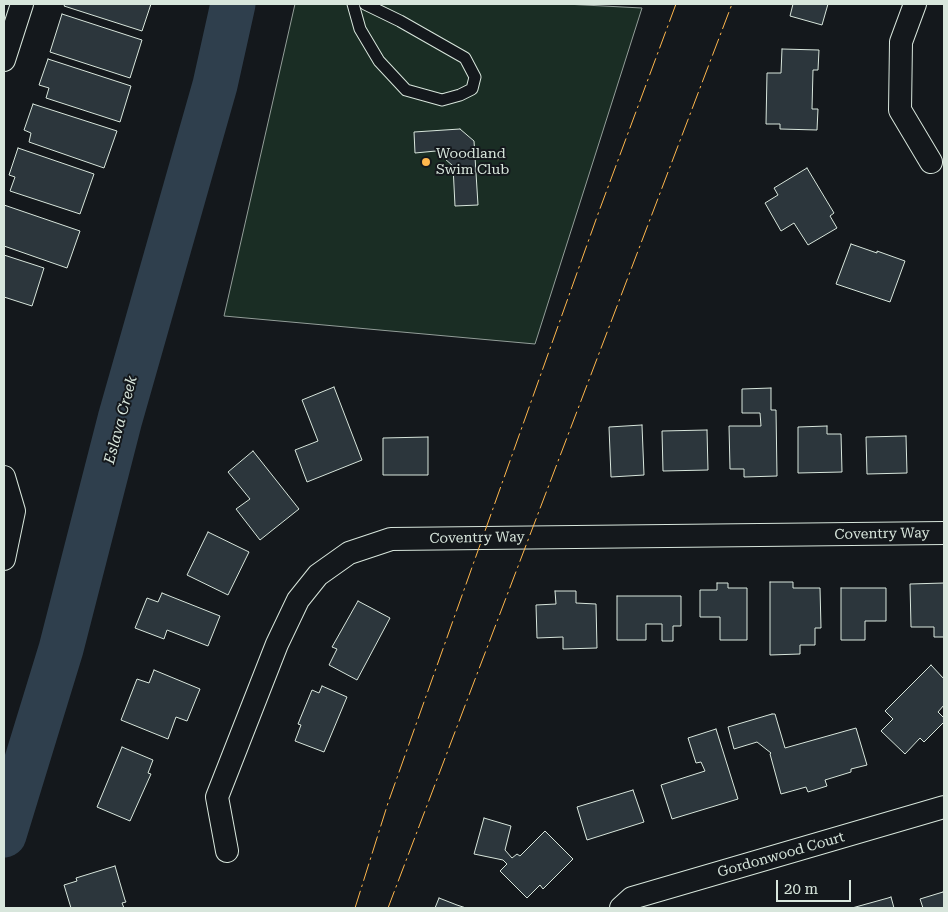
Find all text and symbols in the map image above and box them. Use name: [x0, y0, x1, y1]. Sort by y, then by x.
place label: Woodland Swim Club: [436, 146, 509, 178]
marker: Woodland Swim Club: [420, 156, 432, 168]
water label: Eslava Creek: [101, 374, 141, 466]
street label: Coventry Way: [834, 525, 930, 543]
street label: Coventry Way: [429, 529, 525, 547]
street label: Gordonwood Court: [715, 829, 847, 881]
scale bar: [778, 870, 853, 902]
text: 20 m: [784, 880, 818, 898]

